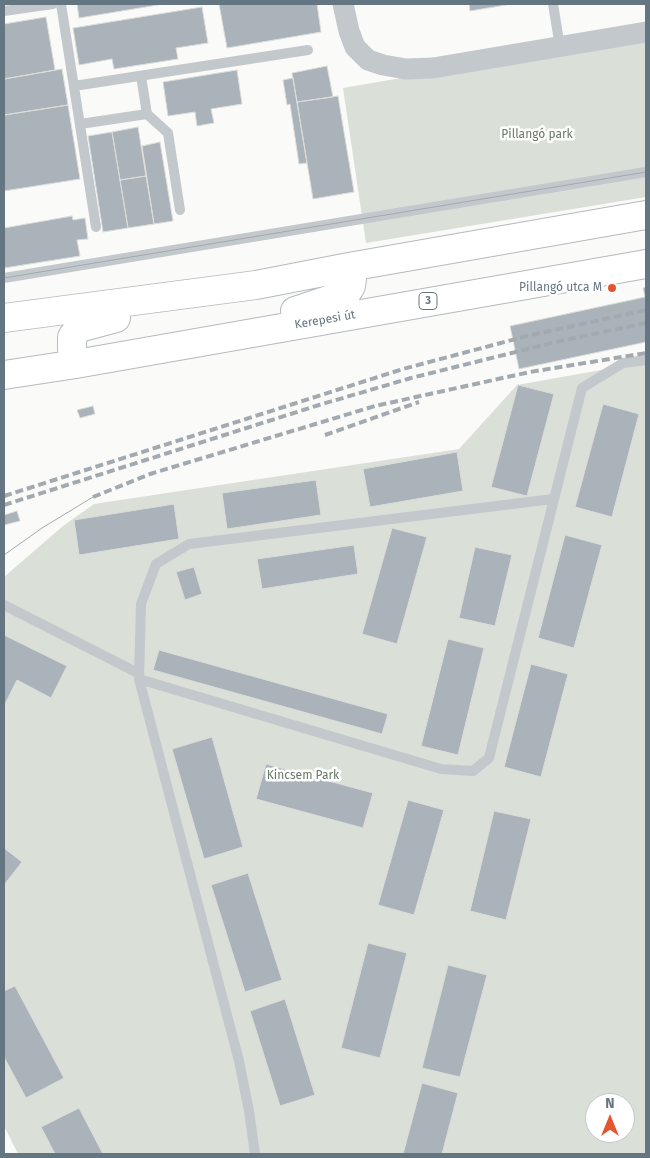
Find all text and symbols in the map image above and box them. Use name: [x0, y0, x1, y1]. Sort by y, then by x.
park label: Pillangó park: [501, 128, 573, 142]
place label: Pillangó utca M: [519, 281, 602, 295]
marker: Pillangó utca M: [606, 282, 618, 294]
road number: 3: [419, 292, 437, 310]
street label: Kerepesi út: [294, 308, 356, 332]
park label: Kincsem Park: [267, 769, 339, 783]
north arrow: [585, 1093, 635, 1143]
text: N: [605, 1095, 615, 1112]

